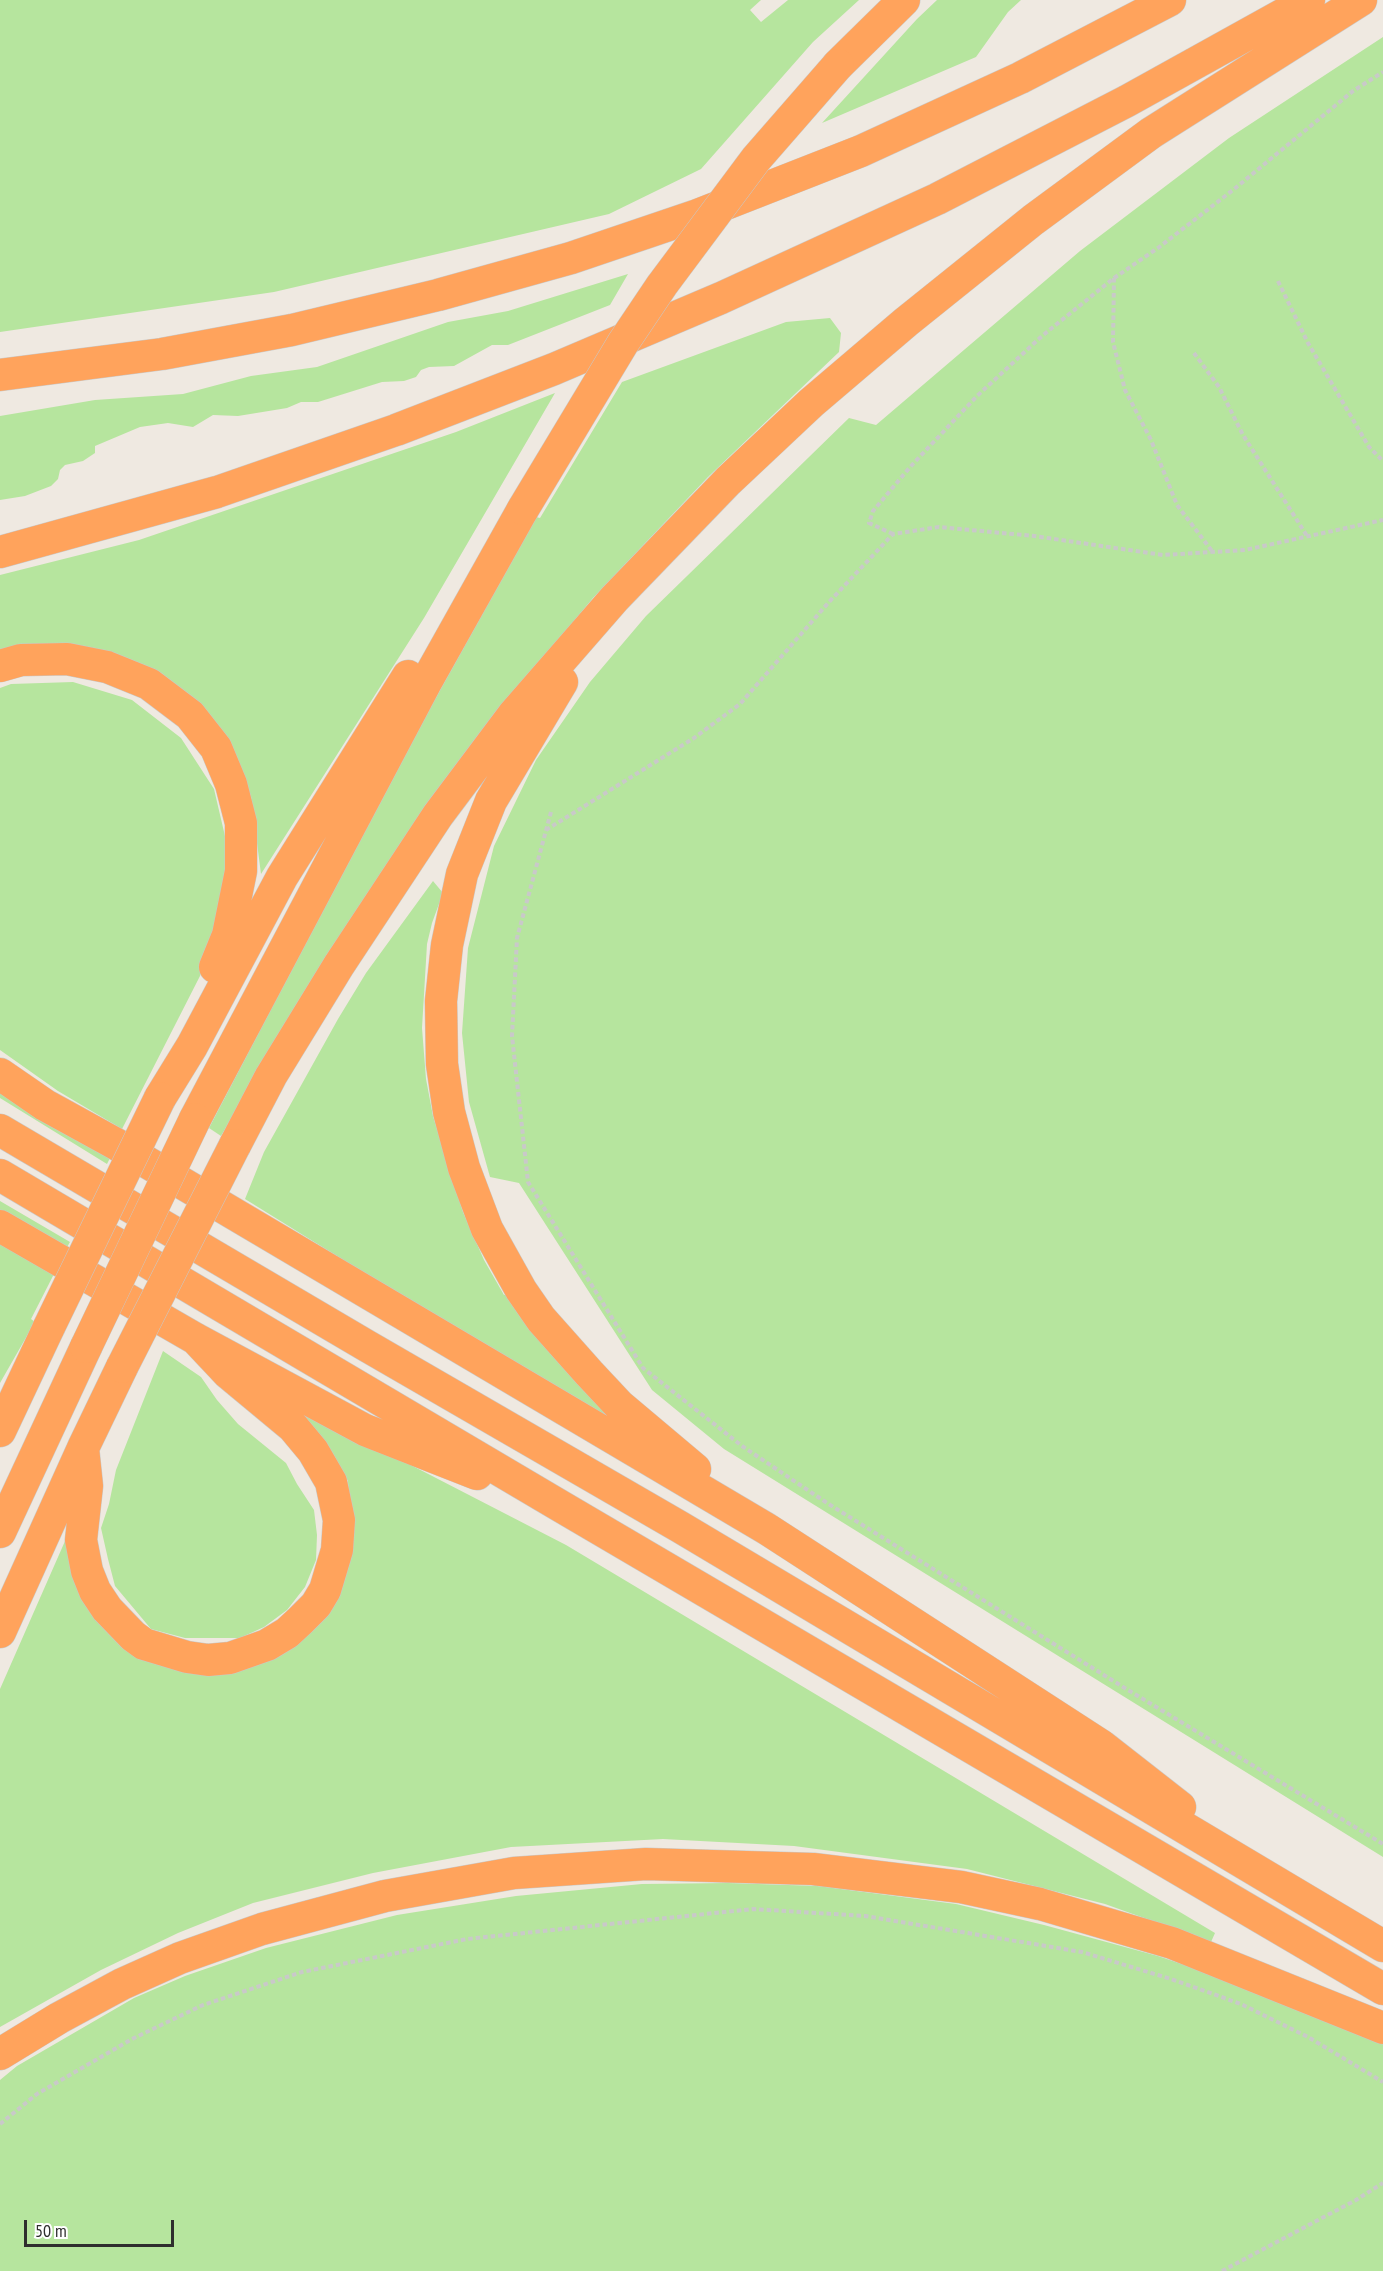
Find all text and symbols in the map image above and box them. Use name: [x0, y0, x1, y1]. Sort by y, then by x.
scale bar: [27, 2208, 177, 2246]
text: 50 m: [35, 2219, 67, 2242]

